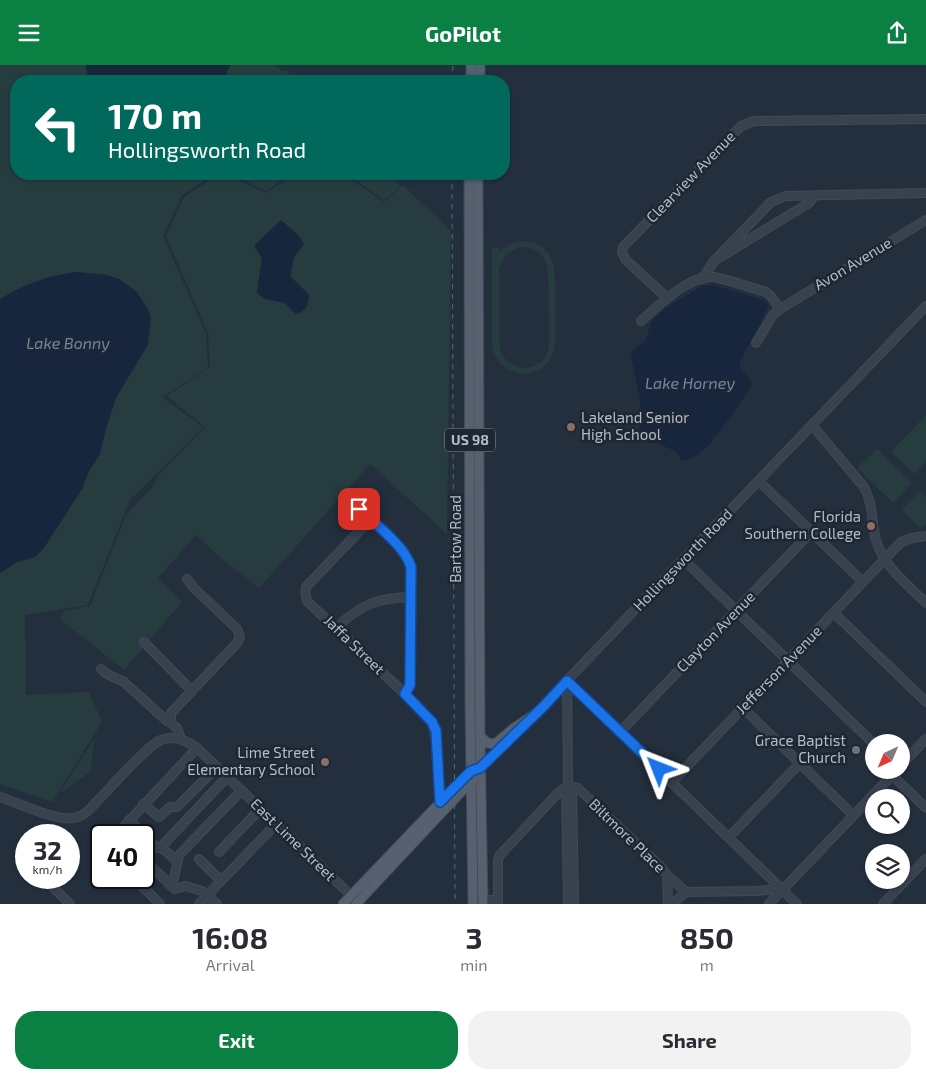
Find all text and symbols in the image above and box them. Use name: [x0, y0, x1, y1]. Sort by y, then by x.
icon: menu: [15, 19, 43, 47]
icon: share: [883, 19, 911, 47]
text: GoPilot: [425, 20, 501, 46]
text: 170 m: [108, 94, 202, 136]
icon: left: [25, 95, 90, 160]
street label: Clearview Avenue: [642, 127, 739, 226]
text: Hollingsworth Road: [108, 136, 306, 162]
street label: Avon Avenue: [810, 233, 895, 293]
water label: Lake Bonny: [26, 333, 110, 353]
water label: Lake Horney: [645, 373, 735, 393]
place label: Lakeland Senior High School: [581, 408, 689, 443]
marker: Lakeland Senior High School: [565, 421, 577, 433]
road number: US 98: [445, 429, 495, 451]
pin: [338, 488, 380, 530]
icon: arrive: [345, 495, 373, 523]
street label: Bartow Road: [446, 495, 464, 583]
street label: Hollingsworth Road: [629, 504, 736, 614]
place label: Florida Southern College: [745, 507, 861, 542]
marker: Florida Southern College: [865, 520, 877, 532]
street label: Clayton Avenue: [672, 587, 758, 675]
street label: Jaffa Street: [321, 611, 389, 678]
street label: Jefferson Avenue: [732, 621, 825, 717]
place label: Grace Baptist Church: [755, 731, 846, 766]
north arrow: [865, 734, 910, 779]
map controls: [865, 734, 910, 889]
position arrow: [632, 742, 684, 794]
place label: Lime Street Elementary School: [187, 743, 316, 778]
marker: Grace Baptist Church: [850, 744, 862, 756]
marker: Lime Street Elementary School: [319, 756, 331, 768]
button: search: [865, 789, 910, 834]
street label: East Lime Street: [248, 794, 340, 884]
street label: Biltmore Place: [586, 794, 669, 876]
speed limit sign: 40: [90, 824, 155, 889]
text: 32: [33, 835, 62, 865]
button: layers: [865, 844, 910, 889]
text: km/h: [33, 862, 62, 876]
text: 16:08: [192, 919, 268, 955]
text: 3: [465, 919, 482, 955]
text: 850: [680, 919, 734, 955]
text: Arrival: [206, 955, 254, 974]
text: min: [460, 955, 488, 974]
text: m: [700, 955, 714, 974]
button: Exit: [15, 1011, 458, 1069]
button: Share: [468, 1011, 911, 1069]

